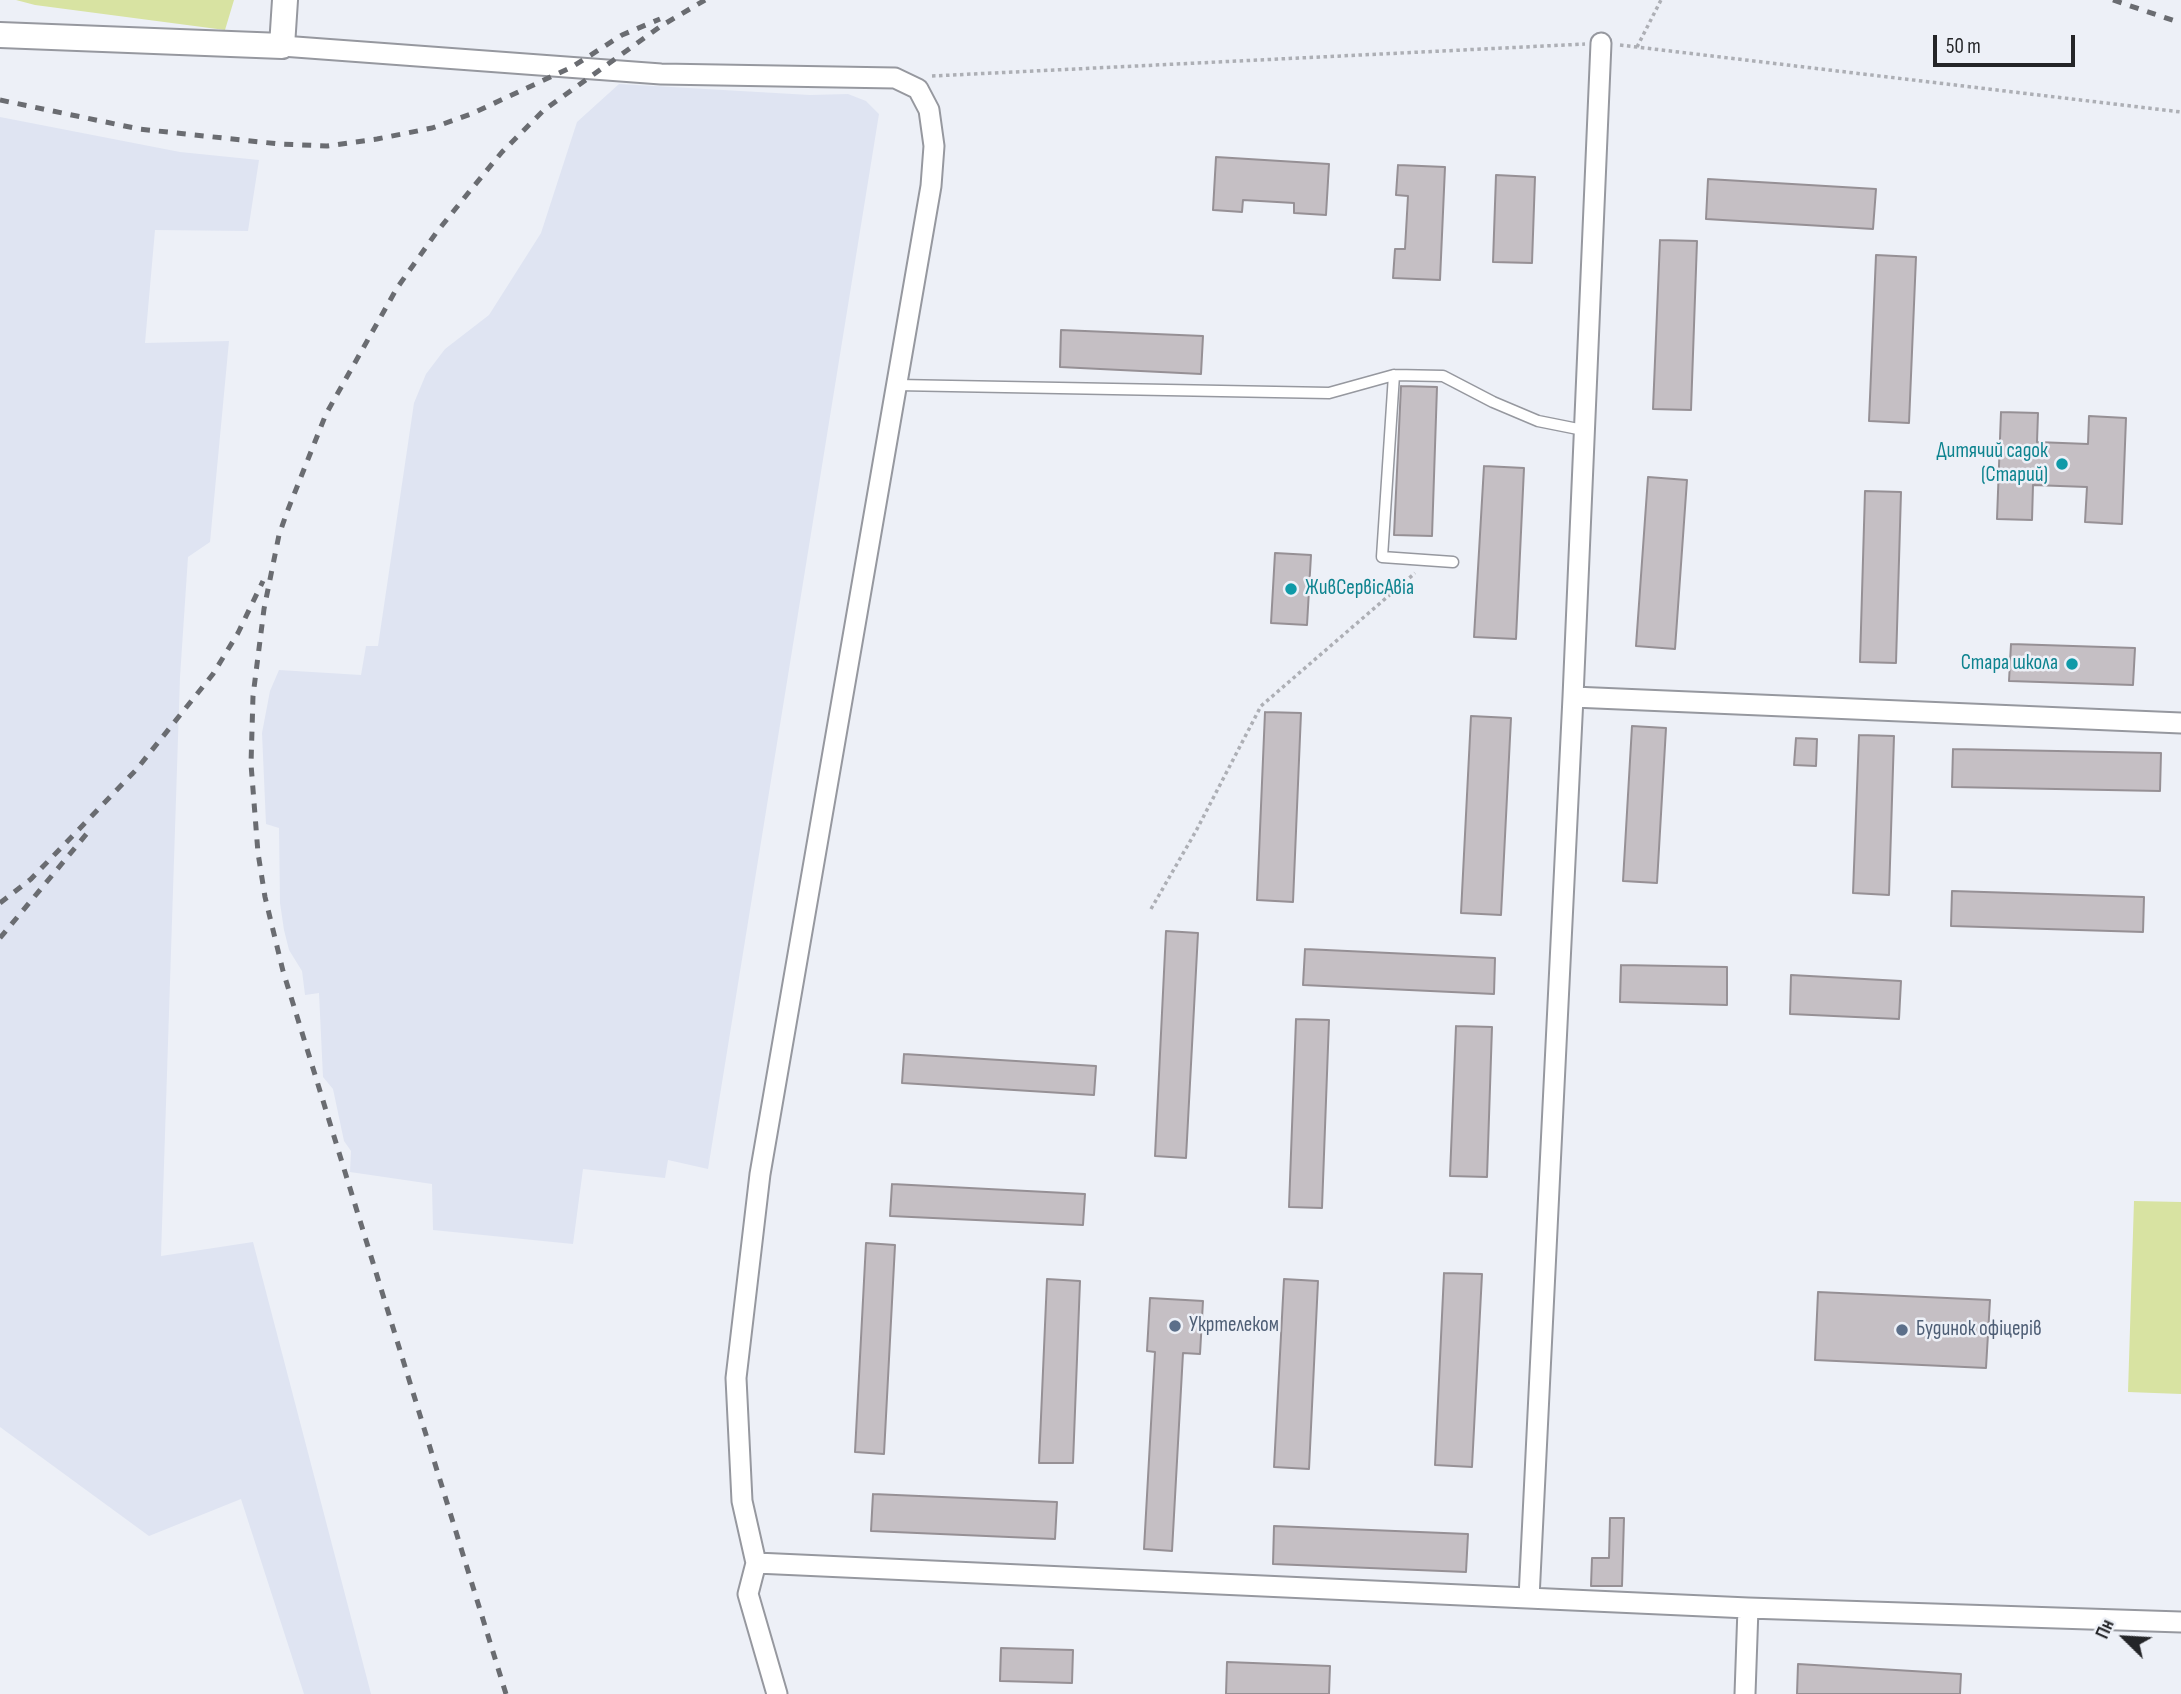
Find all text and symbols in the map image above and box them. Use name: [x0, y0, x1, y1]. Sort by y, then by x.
scale bar: [1936, 21, 2078, 65]
text: 50 m: [1946, 34, 1981, 59]
place label: Дитячий садок (Старий): [1937, 439, 2048, 489]
marker: Дитячий садок (Старий): [2054, 456, 2070, 472]
place label: ЖивСервісАвіа: [1305, 576, 1414, 602]
marker: ЖивСервісАвіа: [1283, 581, 1299, 597]
place label: Стара школа: [1961, 651, 2058, 677]
marker: Стара школа: [2064, 656, 2080, 672]
place label: Укртелеком: [1189, 1313, 1279, 1339]
place label: Будинок офіцерів: [1916, 1317, 2042, 1343]
marker: Укртелеком: [1167, 1318, 1183, 1334]
marker: Будинок офіцерів: [1894, 1322, 1910, 1338]
north arrow: [2090, 1603, 2160, 1673]
text: Пн: [2091, 1616, 2120, 1642]

